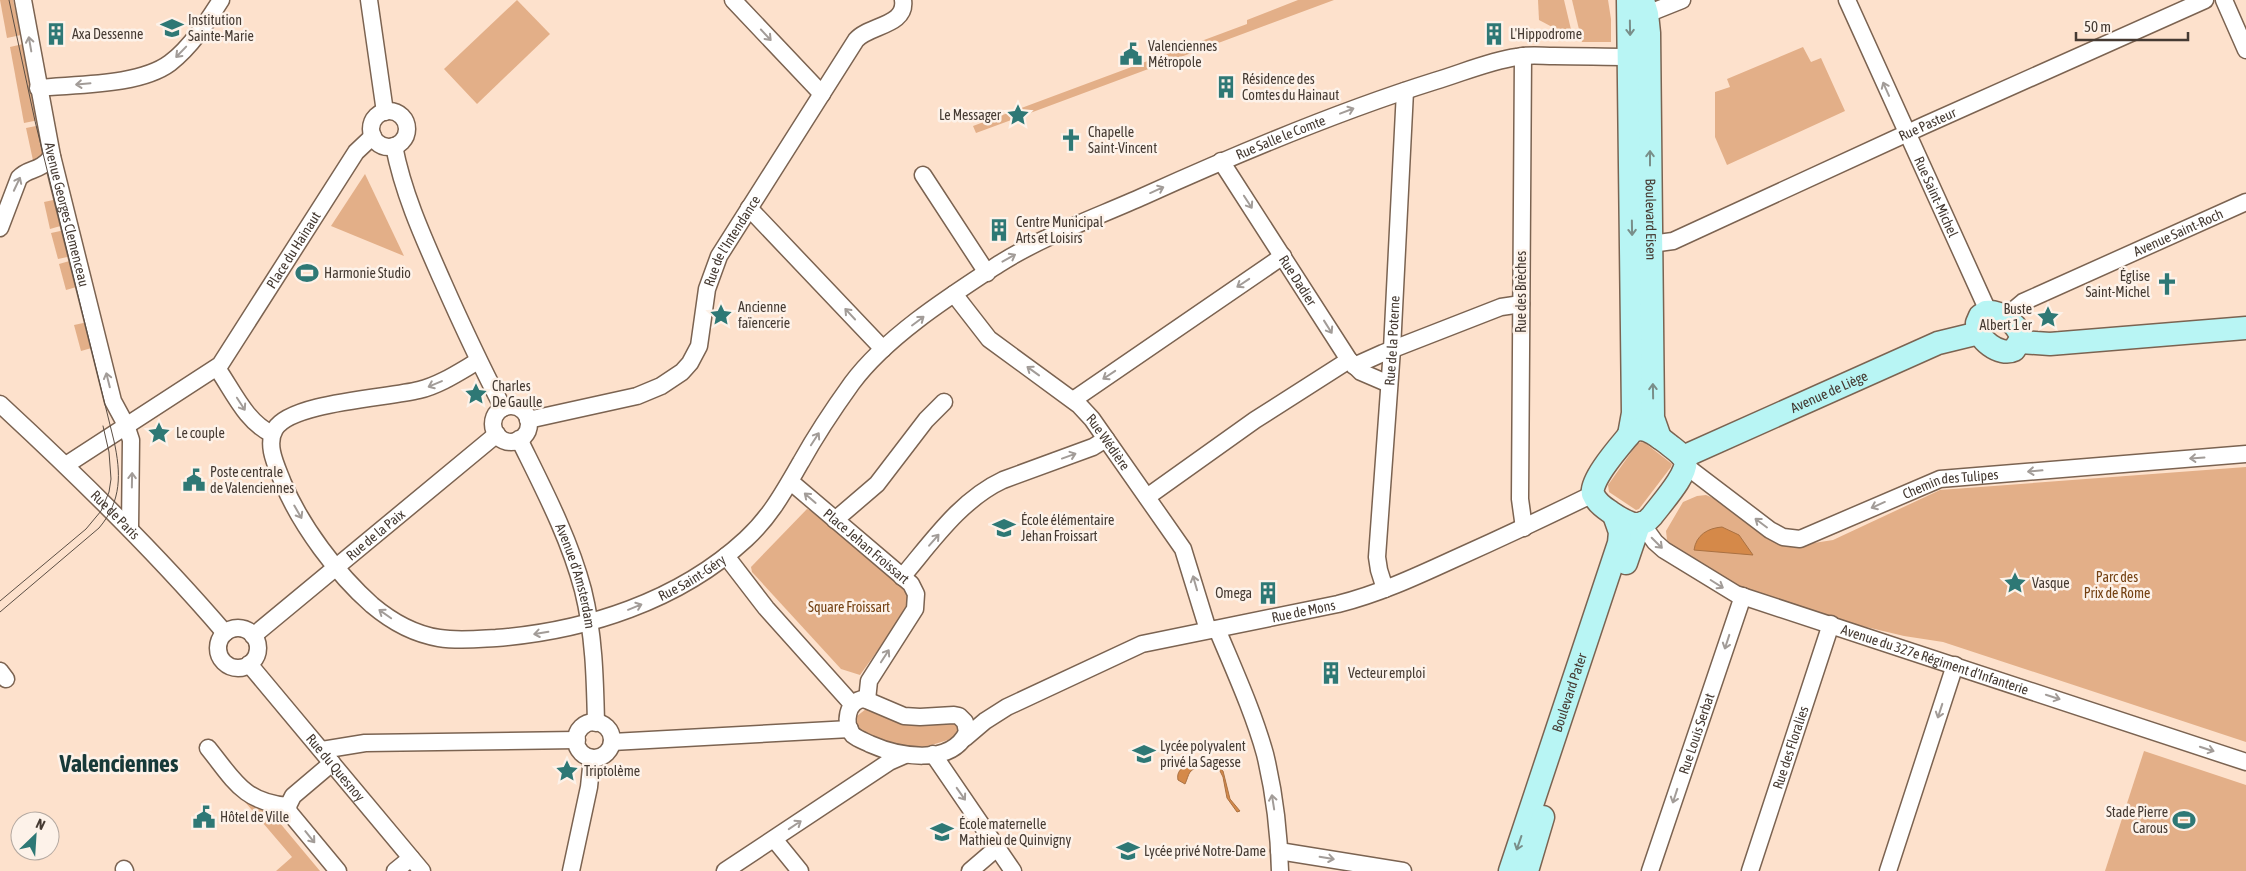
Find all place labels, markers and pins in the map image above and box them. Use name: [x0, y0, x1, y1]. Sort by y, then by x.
place label: Institution Sainte-Marie: [188, 12, 254, 44]
school or university icon: Institution Sainte-Marie: [159, 15, 185, 41]
building icon: Axa Dessenne: [43, 21, 69, 47]
building icon: L'Hippodrome: [1481, 21, 1507, 47]
place label: Axa Dessenne: [72, 26, 143, 42]
place label: L'Hippodrome: [1510, 26, 1582, 42]
place label: Valenciennes Métropole: [1148, 38, 1217, 70]
public building icon: Valenciennes Métropole: [1118, 41, 1144, 67]
place label: Résidence des Comtes du Hainaut: [1242, 71, 1339, 103]
building icon: Résidence des Comtes du Hainaut: [1213, 74, 1239, 100]
place icon: Le Messager: [1005, 102, 1031, 128]
place label: Le Messager: [939, 107, 1002, 123]
place label: Chapelle Saint-Vincent: [1088, 124, 1157, 156]
church icon: Chapelle Saint-Vincent: [1058, 127, 1084, 153]
place label: Centre Municipal Arts et Loisirs: [1016, 214, 1104, 246]
building icon: Centre Municipal Arts et Loisirs: [986, 217, 1012, 243]
sports icon: Harmonie Studio: [294, 260, 320, 286]
place label: Harmonie Studio: [324, 265, 411, 281]
place label: Église Saint-Michel: [2085, 268, 2150, 300]
church icon: Église Saint-Michel: [2154, 271, 2180, 297]
place label: Ancienne faïencerie: [738, 299, 790, 331]
place label: Buste Albert 1 er: [1980, 301, 2033, 333]
place icon: Ancienne faïencerie: [708, 302, 734, 328]
place icon: Buste Albert 1 er: [2035, 304, 2061, 330]
place label: Charles De Gaulle: [492, 378, 542, 410]
place icon: Charles De Gaulle: [463, 381, 489, 407]
place icon: Le couple: [146, 420, 172, 446]
place label: Le couple: [176, 425, 225, 441]
place label: Poste centrale de Valenciennes: [210, 464, 294, 496]
public building icon: Poste centrale de Valenciennes: [181, 467, 207, 493]
place label: École élémentaire Jehan Froissart: [1021, 512, 1114, 544]
school or university icon: École élémentaire Jehan Froissart: [991, 515, 1017, 541]
place icon: Vasque: [2002, 570, 2028, 596]
place label: Vasque: [2032, 575, 2070, 591]
building icon: Omega: [1255, 580, 1281, 606]
place label: Omega: [1215, 585, 1252, 601]
building icon: Vecteur emploi: [1318, 660, 1344, 686]
place label: Vecteur emploi: [1348, 665, 1425, 681]
place label: Lycée polyvalent privé la Sagesse: [1160, 738, 1246, 770]
school or university icon: Lycée polyvalent privé la Sagesse: [1131, 741, 1157, 767]
place icon: Triptolème: [554, 758, 580, 784]
place label: Triptolème: [584, 763, 640, 779]
public building icon: Hôtel de Ville: [191, 804, 217, 830]
place label: Stade Pierre Carous: [2106, 804, 2168, 836]
sports icon: Stade Pierre Carous: [2171, 807, 2197, 833]
place label: Hôtel de Ville: [220, 809, 289, 825]
place label: École maternelle Mathieu de Quinvigny: [959, 816, 1072, 848]
school or university icon: École maternelle Mathieu de Quinvigny: [929, 819, 955, 845]
school or university icon: Lycée privé Notre-Dame: [1115, 838, 1141, 864]
place label: Lycée privé Notre-Dame: [1144, 843, 1266, 859]

